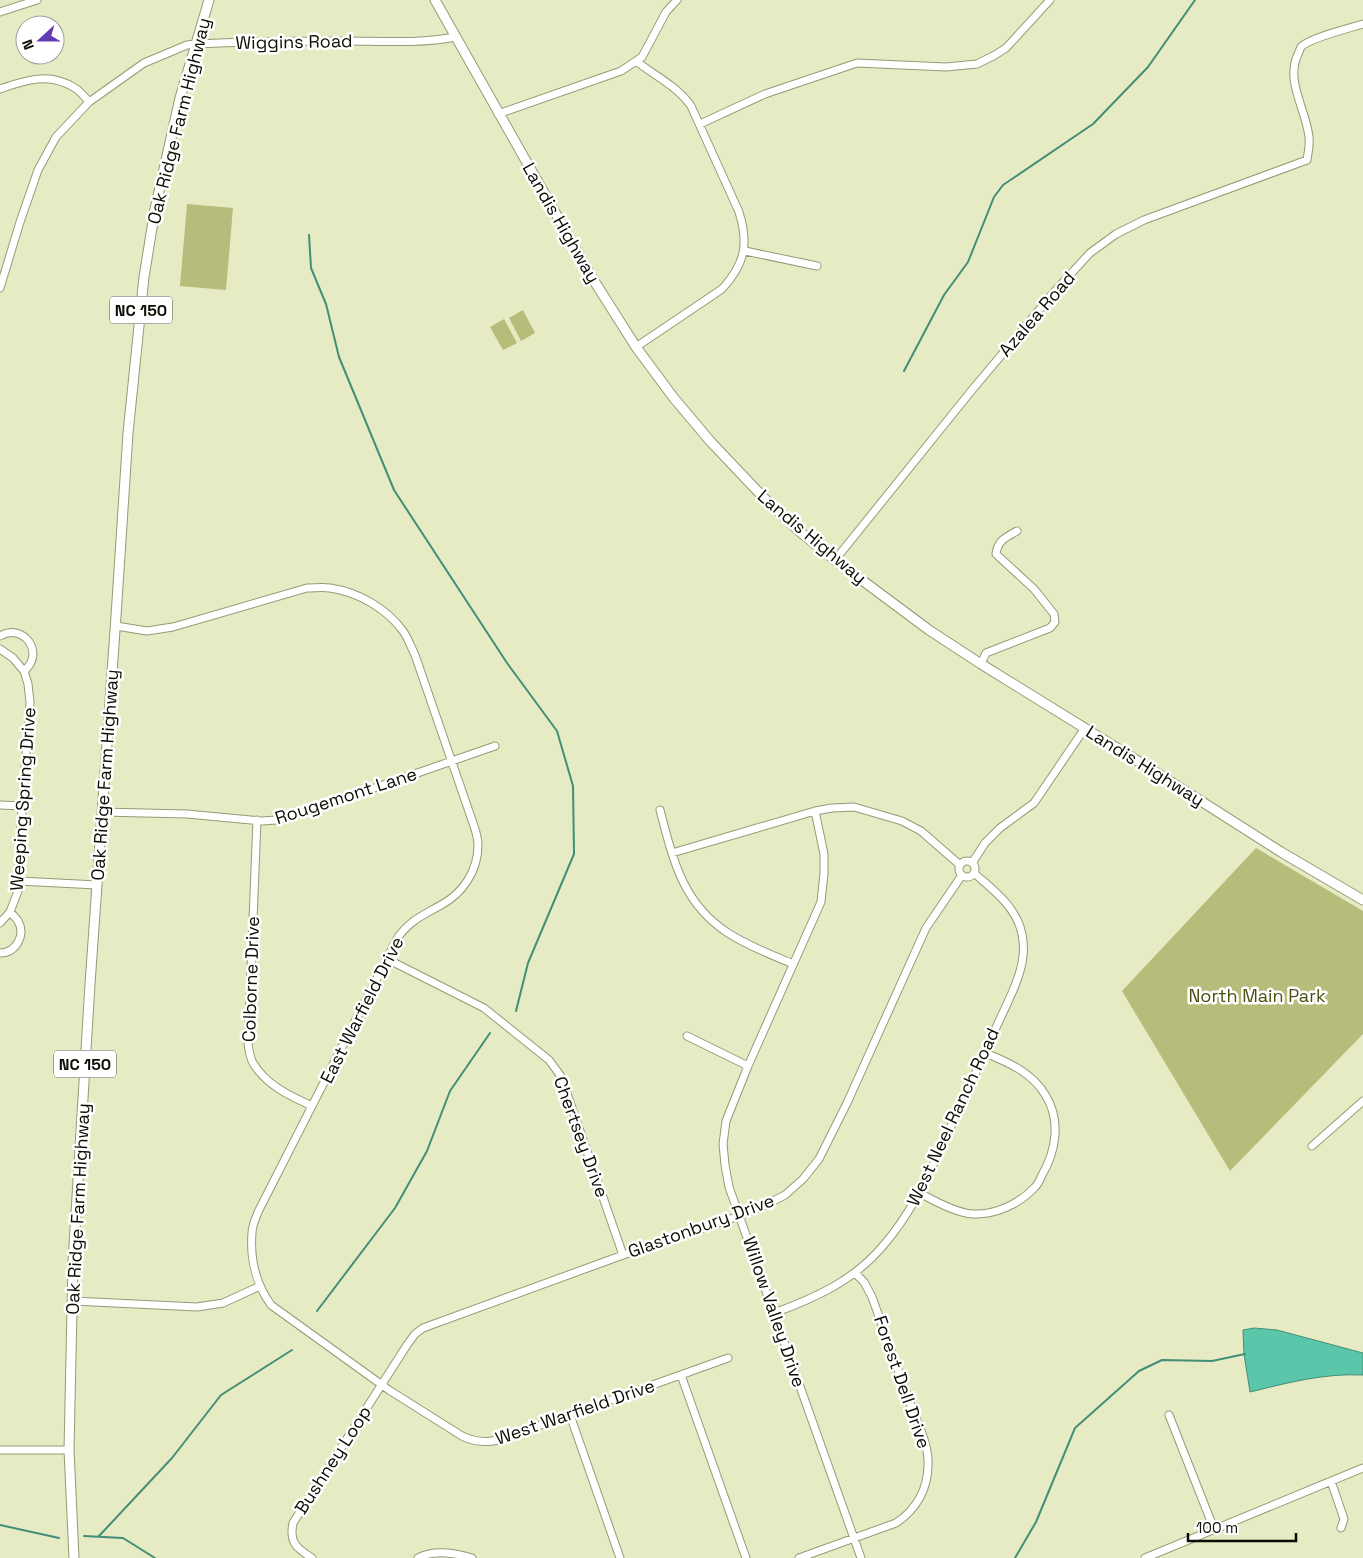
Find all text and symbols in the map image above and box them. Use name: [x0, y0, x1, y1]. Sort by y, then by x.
north arrow: [15, 15, 65, 65]
street label: Oak Ridge Farm Highway: [142, 15, 215, 226]
street label: Wiggins Road: [235, 29, 353, 54]
text: N: [18, 37, 38, 52]
street label: Landis Highway: [518, 158, 605, 287]
street label: Azalea Road: [993, 266, 1080, 361]
road number: NC 150: [110, 296, 172, 324]
street label: Landis Highway: [753, 484, 872, 589]
street label: Oak Ridge Farm Highway: [86, 668, 123, 881]
street label: Weeping Spring Drive: [5, 706, 40, 892]
street label: Landis Highway: [1082, 720, 1209, 811]
street label: Rougemont Lane: [272, 762, 420, 829]
street label: Colborne Drive: [237, 916, 264, 1042]
street label: East Warfield Drive: [315, 933, 408, 1087]
park label: North Main Park: [1188, 984, 1326, 1007]
street label: West Neel Ranch Road: [901, 1024, 1004, 1210]
road number: NC 150: [54, 1050, 116, 1078]
street label: Chertsey Drive: [549, 1073, 614, 1201]
street label: Oak Ridge Farm Highway: [60, 1103, 95, 1315]
street label: Glastonbury Drive: [624, 1188, 777, 1263]
street label: Willow Valley Drive: [738, 1233, 811, 1390]
street label: Forest Dell Drive: [869, 1312, 936, 1451]
street label: West Warfield Drive: [492, 1373, 658, 1450]
street label: Bushney Loop: [289, 1401, 376, 1518]
scale bar: [1188, 1510, 1296, 1542]
text: 100 m: [1196, 1518, 1238, 1537]

